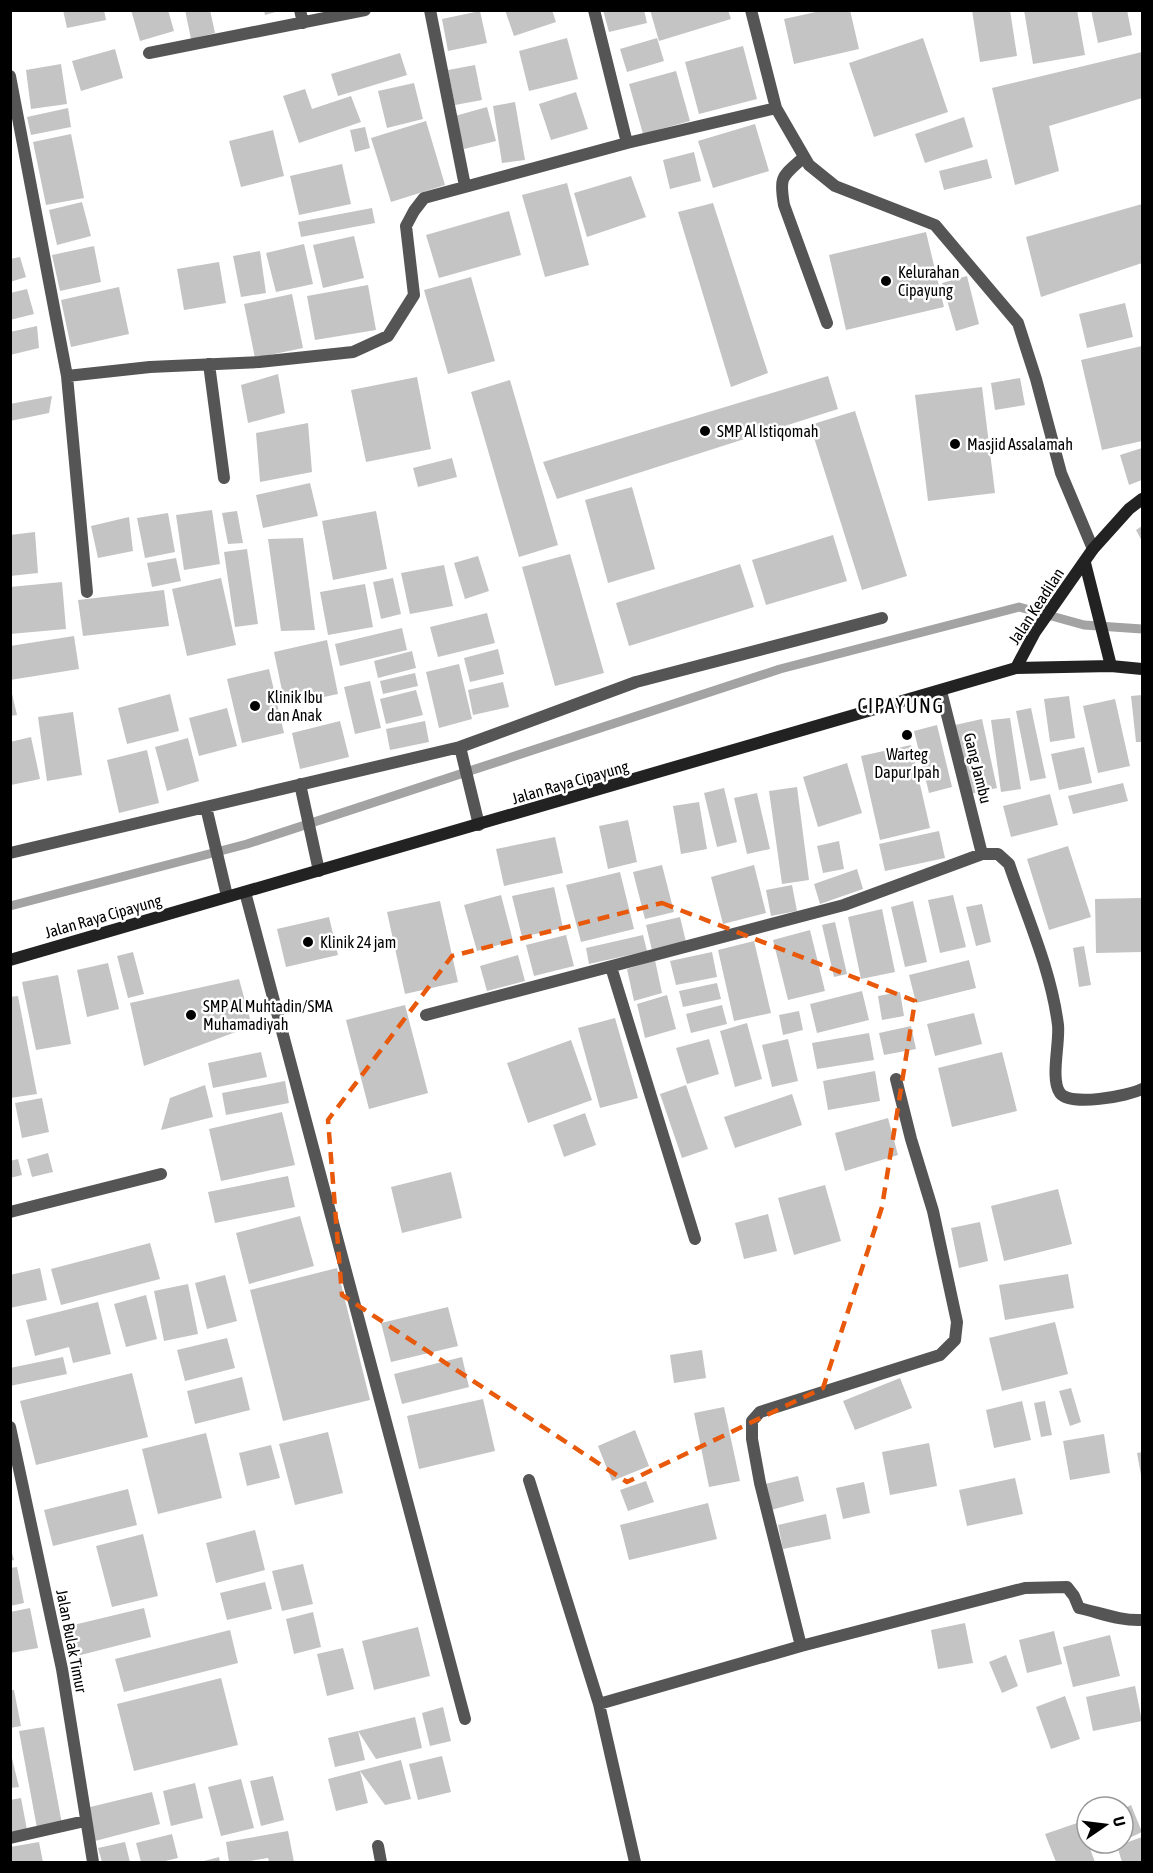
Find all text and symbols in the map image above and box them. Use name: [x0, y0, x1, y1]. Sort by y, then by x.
place label: Kelurahan Cipayung: [898, 263, 960, 300]
marker: Kelurahan Cipayung: [879, 274, 893, 288]
place label: SMP Al Istiqomah: [717, 422, 819, 441]
marker: SMP Al Istiqomah: [698, 424, 712, 438]
place label: Masjid Assalamah: [967, 435, 1073, 454]
marker: Masjid Assalamah: [948, 437, 962, 451]
street label: Jalan Keadilan: [1005, 565, 1067, 647]
place label: Klinik Ibu dan Anak: [267, 688, 323, 724]
district label: CIPAYUNG: [858, 694, 945, 717]
marker: Klinik Ibu dan Anak: [248, 699, 262, 713]
marker: Warteg Dapur Ipah: [900, 728, 914, 742]
street label: Gang Jambu: [960, 731, 995, 805]
place label: Warteg Dapur Ipah: [874, 745, 940, 782]
street label: Jalan Raya Cipayung: [510, 757, 631, 808]
street label: Jalan Raya Cipayung: [43, 891, 164, 942]
place label: Klinik 24 jam: [320, 933, 396, 952]
marker: Klinik 24 jam: [301, 935, 315, 949]
place label: SMP Al Muhtadin/SMA Muhamadiyah: [203, 997, 333, 1034]
marker: SMP Al Muhtadin/SMA Muhamadiyah: [184, 1008, 198, 1022]
street label: Jalan Bulak Timur: [53, 1588, 91, 1694]
north arrow: [1075, 1795, 1135, 1855]
text: U: [1110, 1815, 1129, 1828]

